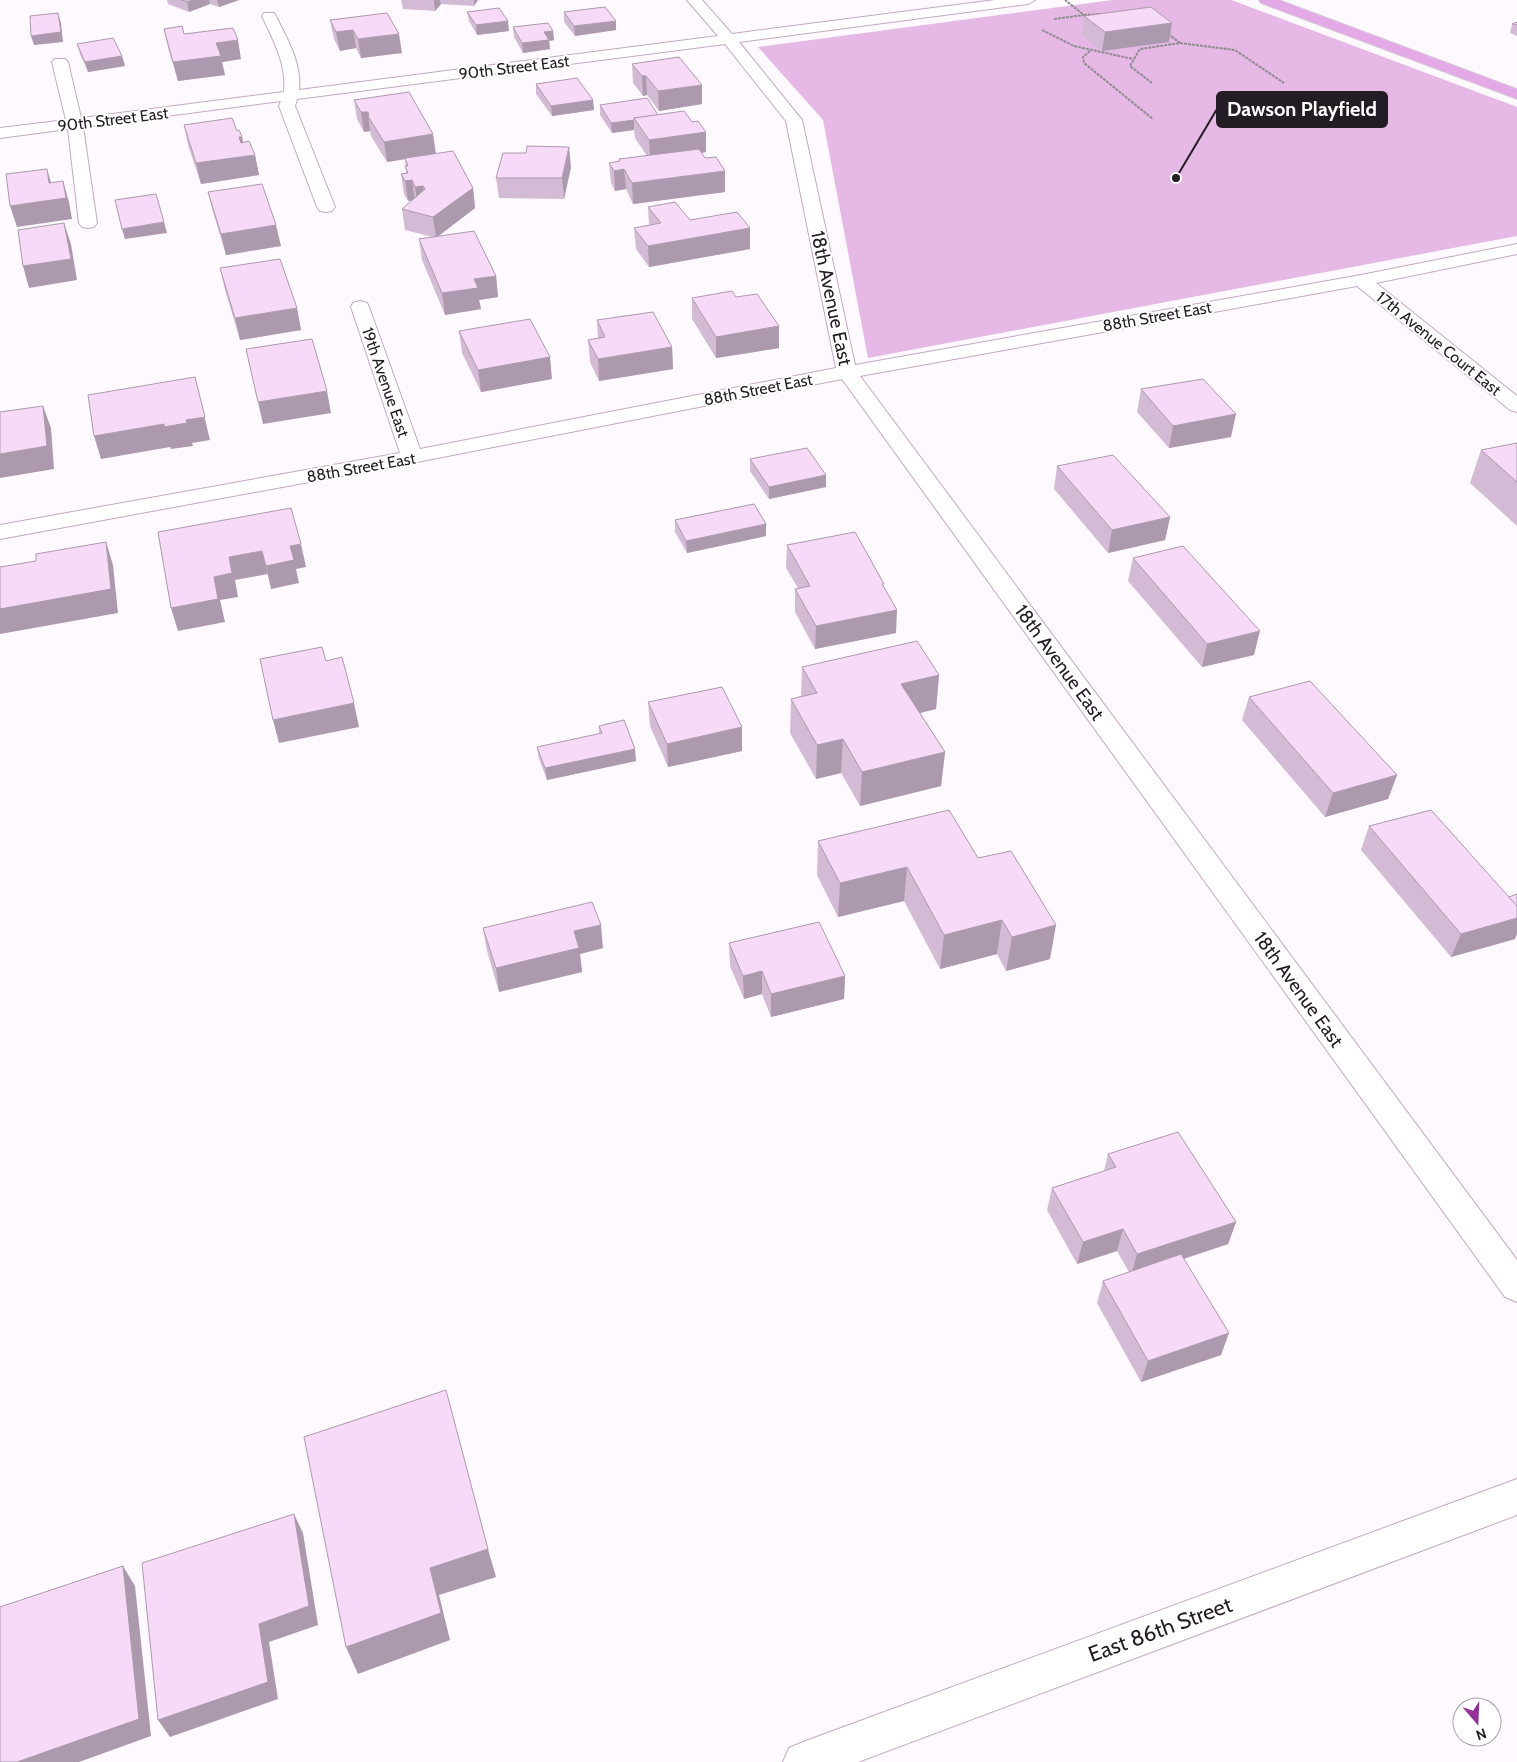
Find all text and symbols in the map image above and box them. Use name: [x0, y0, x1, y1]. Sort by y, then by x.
street label: 90th Street East: [458, 51, 571, 84]
callout: Dawson Playfield: [1217, 92, 1387, 127]
text: Dawson Playfield: [1227, 97, 1377, 121]
street label: 90th Street East: [57, 103, 170, 136]
street label: 18th Avenue East: [806, 229, 857, 368]
street label: 17th Avenue Court East: [1373, 287, 1505, 400]
street label: 88th Street East: [1101, 297, 1214, 335]
street label: 19th Avenue East: [358, 325, 413, 440]
street label: 88th Street East: [702, 370, 815, 409]
street label: 88th Street East: [305, 448, 418, 486]
street label: 18th Avenue East: [1010, 600, 1110, 725]
street label: 18th Avenue East: [1249, 927, 1349, 1052]
street label: East 86th Street: [1085, 1591, 1236, 1668]
north arrow: [1452, 1697, 1502, 1747]
text: N: [1474, 1724, 1489, 1744]

